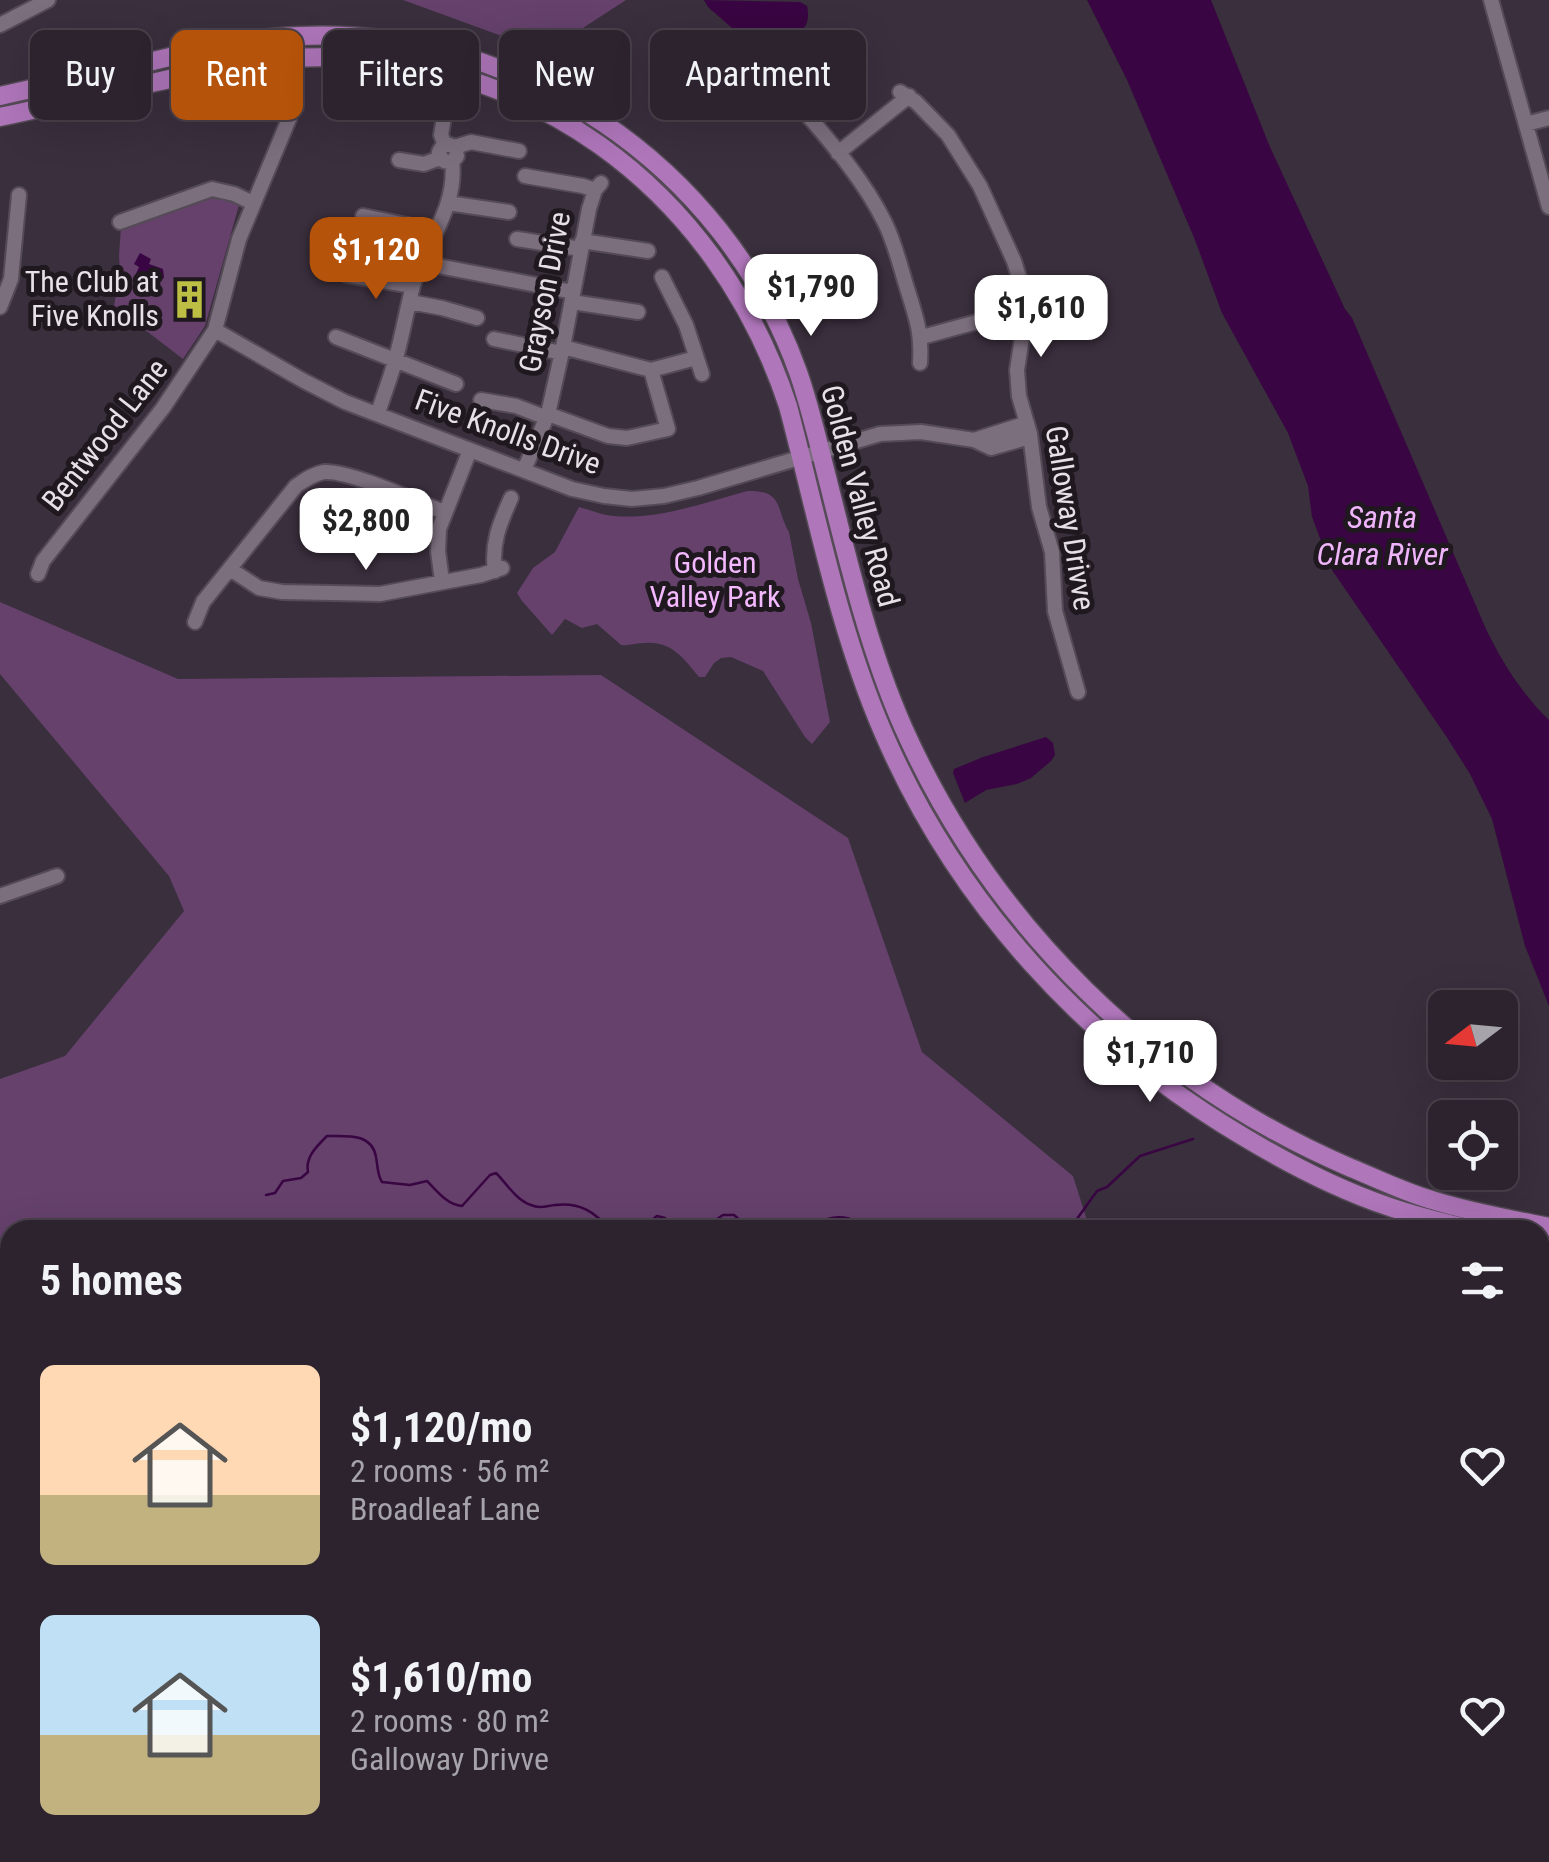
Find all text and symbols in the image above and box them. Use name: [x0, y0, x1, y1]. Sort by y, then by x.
chip: Buy: [30, 30, 151, 120]
chip: Rent: [171, 30, 303, 120]
chip: Filters: [323, 30, 479, 120]
chip: New: [499, 30, 630, 120]
chip: Apartment: [650, 30, 866, 120]
street label: Grayson Drive: [512, 209, 577, 375]
pin: $1,120: [295, 217, 457, 302]
text: $1,120: [332, 230, 420, 268]
pin: $1,790: [730, 254, 892, 339]
place label: The Club at Five Knolls: [25, 264, 159, 333]
text: $1,790: [767, 267, 855, 305]
pin: $1,610: [960, 275, 1122, 360]
building icon: The Club at Five Knolls: [168, 278, 210, 320]
text: $1,610: [997, 288, 1085, 326]
street label: Bentwood Lane: [35, 352, 175, 517]
street label: Golden Valley Road: [814, 381, 907, 610]
street label: Five Knolls Drive: [411, 382, 606, 481]
street label: Galloway Drivve: [1039, 423, 1102, 613]
pin: $2,800: [285, 488, 447, 573]
water label: Santa Clara River: [1316, 498, 1449, 573]
text: $2,800: [322, 501, 410, 539]
park label: Golden Valley Park: [649, 545, 781, 614]
north arrow: [1428, 990, 1518, 1080]
map controls: [1428, 990, 1518, 1190]
pin: $1,710: [1069, 1020, 1231, 1105]
text: $1,710: [1106, 1033, 1194, 1071]
button: locate: [1428, 1100, 1518, 1190]
icon: filters: [1455, 1253, 1510, 1308]
text: 5 homes: [40, 1256, 183, 1305]
text: $1,120/mo: [350, 1403, 532, 1452]
icon: home: [120, 1405, 240, 1525]
icon: heart: [1455, 1438, 1510, 1493]
text: 2 rooms · 56 m²: [350, 1452, 549, 1490]
text: Broadleaf Lane: [350, 1490, 540, 1528]
text: $1,610/mo: [350, 1653, 532, 1702]
icon: home: [120, 1655, 240, 1775]
icon: heart: [1455, 1688, 1510, 1743]
text: 2 rooms · 80 m²: [350, 1702, 549, 1740]
text: Galloway Drivve: [350, 1740, 549, 1778]

